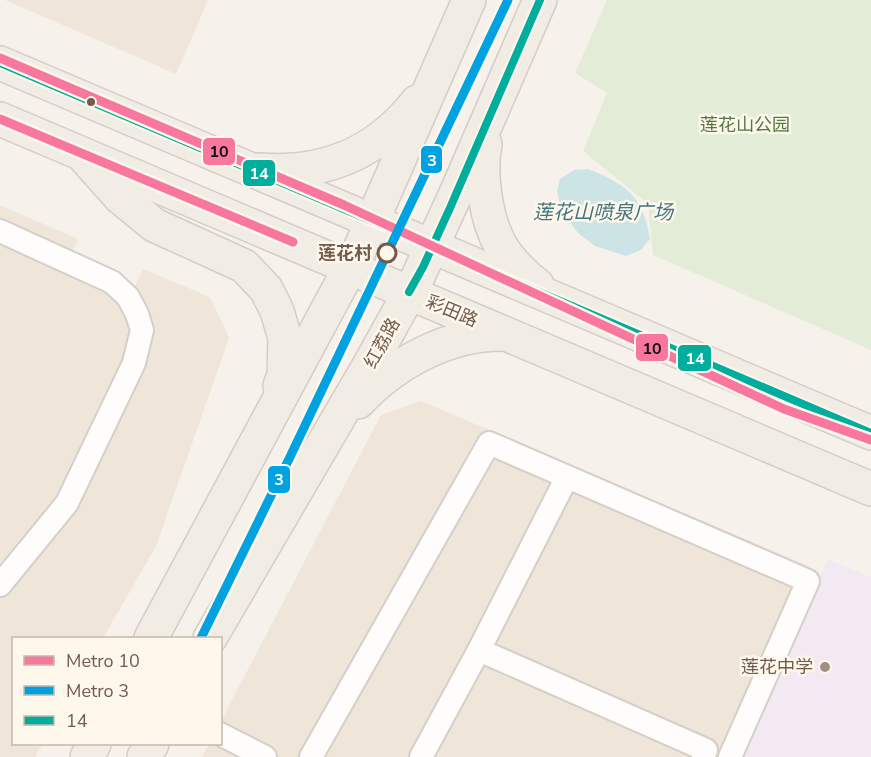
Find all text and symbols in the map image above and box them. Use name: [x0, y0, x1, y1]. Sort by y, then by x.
unlabelled marker: [85, 96, 97, 108]
park label: 莲花山公园: [700, 113, 790, 137]
line badge: 10: [202, 137, 236, 166]
text: 10: [209, 141, 229, 163]
line badge: 3: [420, 145, 443, 174]
text: 3: [427, 150, 437, 172]
line badge: 14: [242, 159, 276, 187]
text: 14: [249, 163, 269, 185]
water label: 莲花山喷泉广场: [533, 199, 675, 226]
place label: 莲花村: [318, 241, 372, 265]
marker: 莲花村: [377, 243, 397, 263]
street label: 彩田路: [422, 289, 482, 333]
street label: 红荔路: [358, 314, 406, 372]
line badge: 10: [635, 333, 669, 362]
text: 10: [642, 338, 662, 360]
line badge: 14: [677, 344, 712, 372]
text: 14: [685, 348, 705, 370]
line badge: 3: [267, 465, 291, 494]
text: 3: [274, 469, 284, 491]
legend: [12, 637, 222, 745]
text: Metro 10: [66, 649, 140, 673]
place label: 莲花中学: [741, 655, 813, 679]
marker: 莲花中学: [818, 660, 832, 674]
text: Metro 3: [66, 679, 129, 703]
text: 14: [66, 709, 88, 733]

